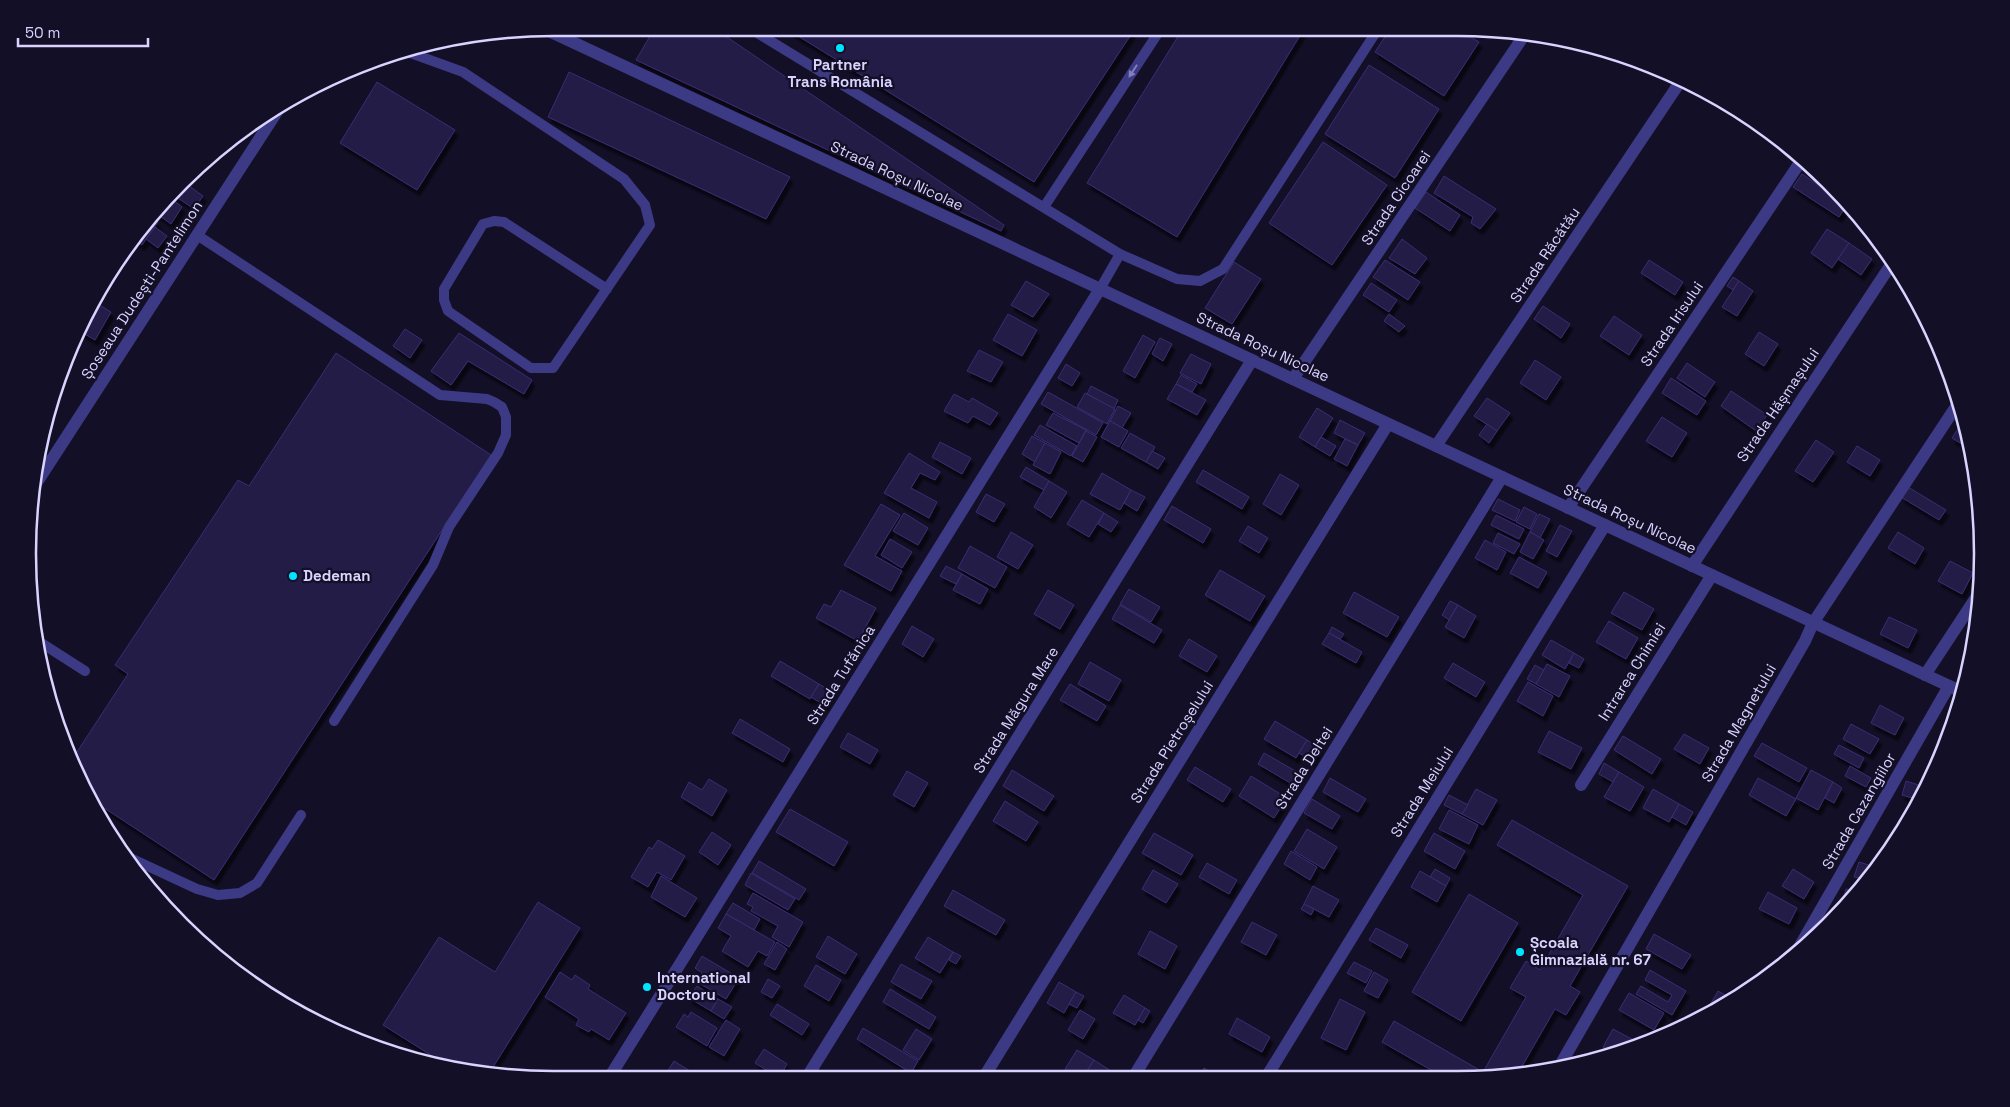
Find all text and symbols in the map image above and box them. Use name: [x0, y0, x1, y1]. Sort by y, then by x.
scale bar: [18, 15, 148, 47]
text: 50 m: [25, 23, 60, 42]
marker: Partner Trans România: [834, 42, 846, 54]
place label: Partner Trans România: [787, 55, 893, 91]
one-way arrow: [1128, 64, 1138, 77]
street label: Strada Roșu Nicolae: [828, 136, 967, 215]
street label: Strada Cicoarei: [1357, 147, 1434, 249]
street label: Șoseaua Dudești-Pantelimon: [77, 197, 206, 382]
street label: Strada Răcătău: [1506, 203, 1584, 306]
street label: Strada Irisului: [1636, 278, 1707, 370]
street label: Strada Roșu Nicolae: [1194, 307, 1333, 386]
street label: Strada Hășmașului: [1732, 344, 1823, 465]
street label: Strada Roșu Nicolae: [1561, 479, 1700, 558]
place label: Dedeman: [303, 566, 371, 585]
marker: Dedeman: [287, 570, 299, 582]
street label: Intrarea Chimiei: [1594, 619, 1669, 724]
street label: Strada Tufănica: [802, 621, 879, 728]
street label: Strada Măgura Mare: [969, 643, 1062, 777]
street label: Strada Magnetului: [1697, 660, 1780, 785]
street label: Strada Pietroșelului: [1126, 677, 1217, 807]
street label: Strada Deltei: [1271, 723, 1336, 813]
street label: Strada Meiului: [1386, 743, 1457, 841]
street label: Strada Cazangiilor: [1817, 749, 1900, 872]
place label: Școala Gimnazială nr. 67: [1530, 933, 1651, 969]
marker: Școala Gimnazială nr. 67: [1514, 946, 1526, 958]
place label: International Doctoru: [657, 968, 750, 1004]
marker: International Doctoru: [641, 981, 653, 993]

